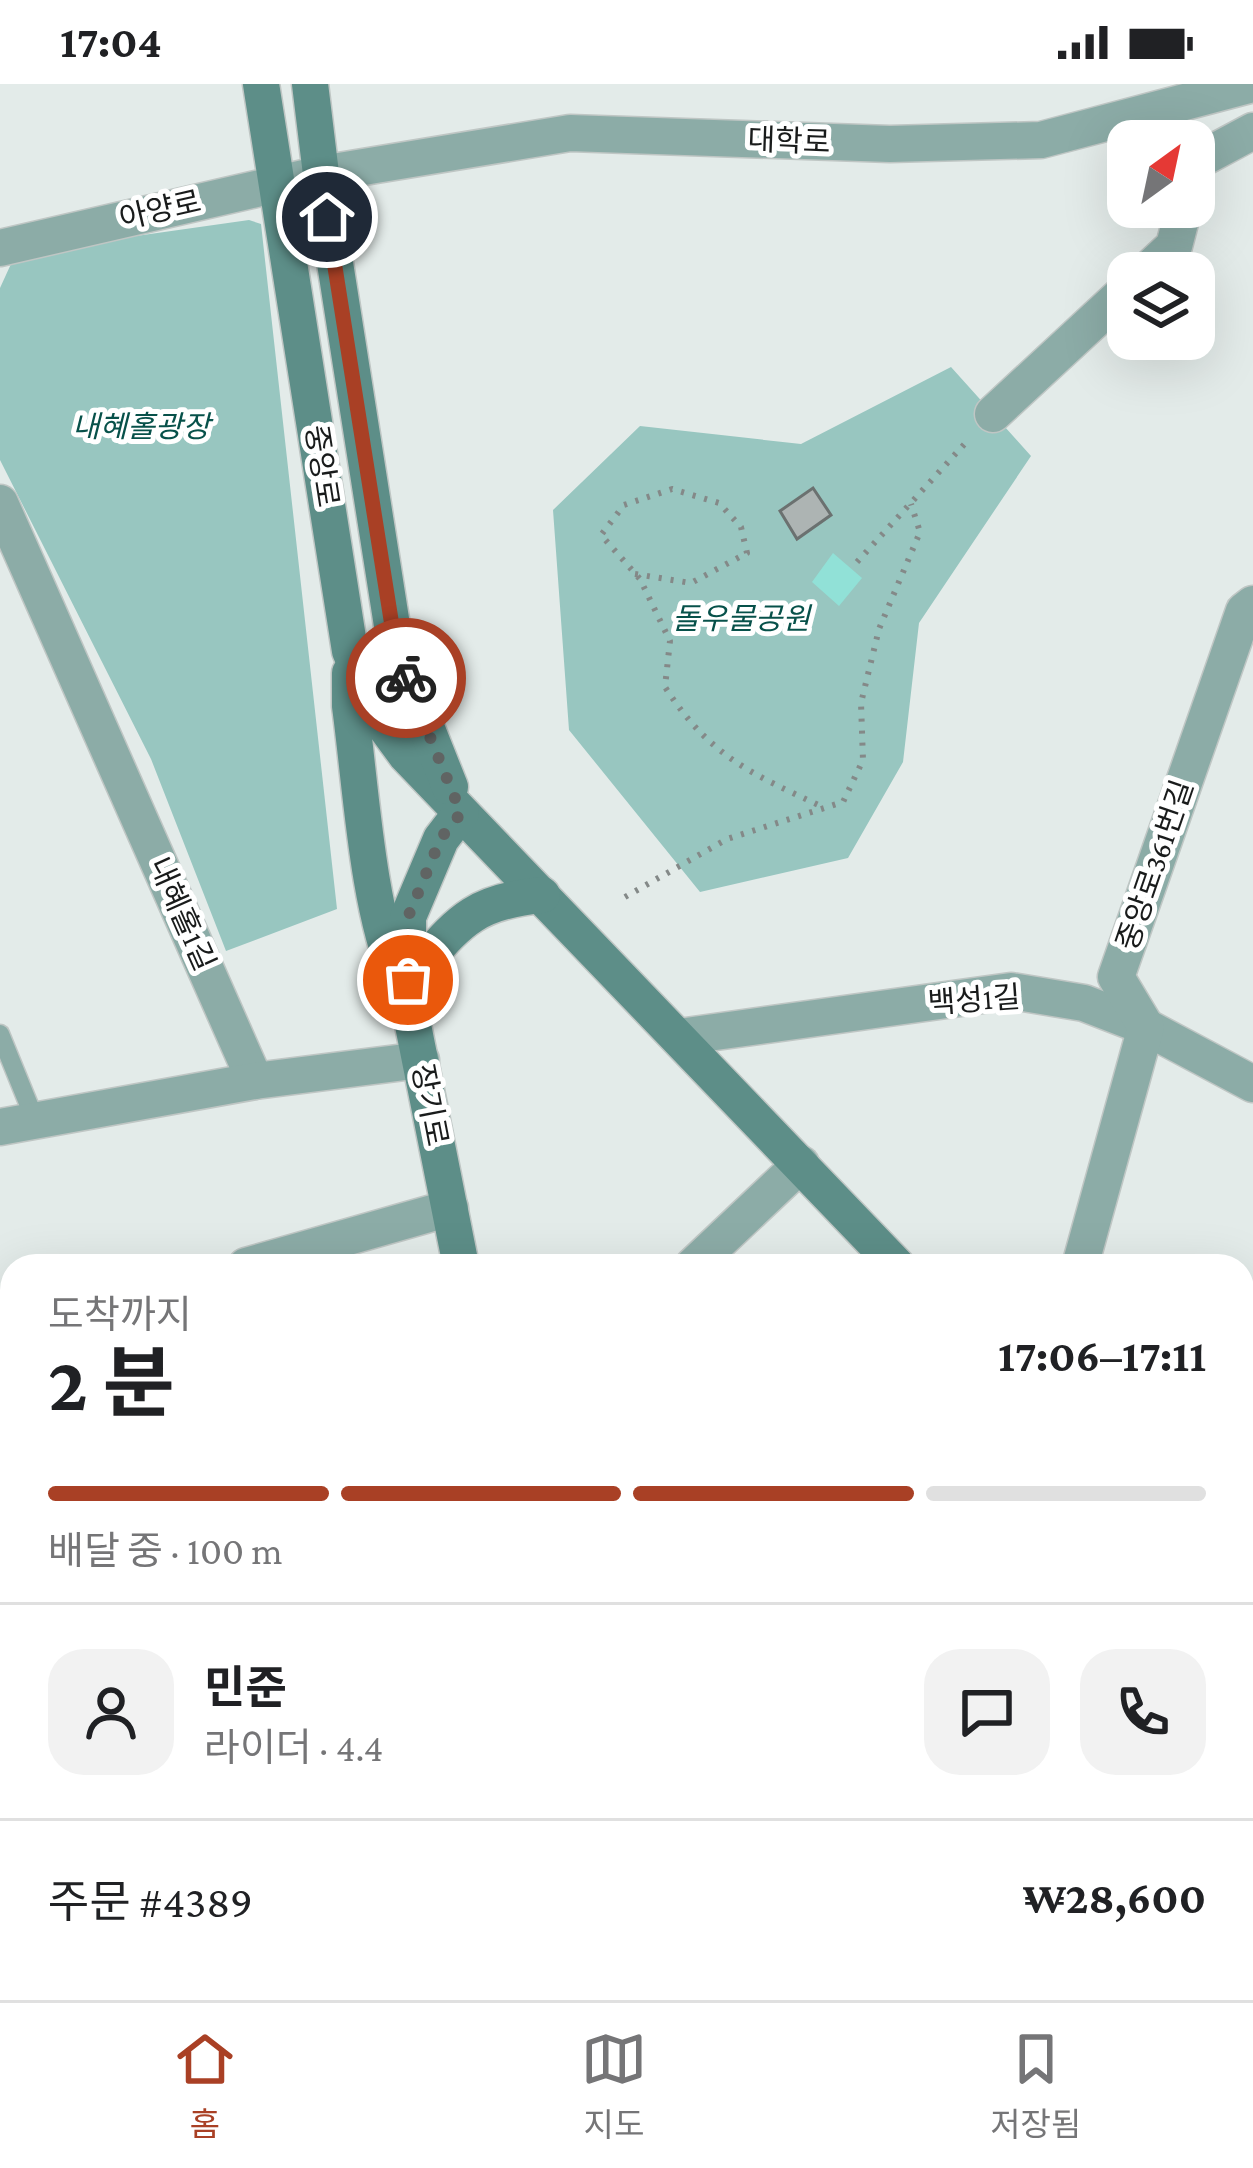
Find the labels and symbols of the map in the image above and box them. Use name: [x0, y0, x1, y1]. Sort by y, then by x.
north arrow: [1107, 120, 1215, 228]
street label: 대학로: [747, 123, 831, 158]
pin: [276, 166, 378, 268]
street label: 아양로: [116, 184, 204, 235]
park label: 내혜홀광장: [72, 410, 214, 443]
street label: 중앙로: [300, 422, 345, 509]
park label: 돌우물공원: [672, 602, 812, 635]
courier: [346, 618, 466, 738]
street label: 중앙로361번길: [1110, 776, 1199, 954]
street label: 내혜홀1길: [143, 852, 222, 975]
pin: [357, 929, 459, 1031]
street label: 백성1길: [927, 980, 1021, 1019]
street label: 장기로: [406, 1061, 455, 1149]

